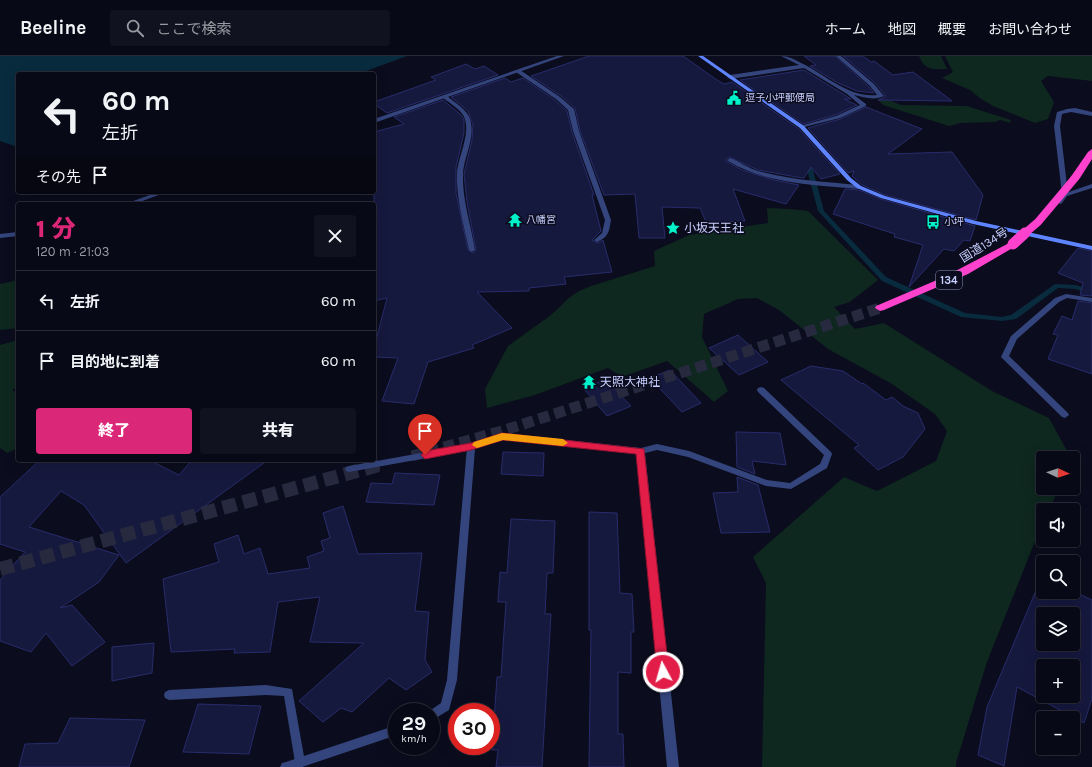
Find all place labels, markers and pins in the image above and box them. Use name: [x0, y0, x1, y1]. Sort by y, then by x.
public building icon: 逗子小坪郵便局: [726, 90, 742, 106]
place label: 逗子小坪郵便局: [745, 92, 815, 104]
temple icon: 八幡宮: [507, 212, 523, 228]
place label: 八幡宮: [526, 214, 556, 226]
bus stop icon: 小坪: [925, 214, 941, 230]
place label: 小坪: [944, 216, 964, 228]
place icon: 小坂天王社: [665, 220, 681, 236]
place label: 小坂天王社: [684, 221, 744, 235]
temple icon: 天照大神社: [581, 374, 597, 390]
place label: 天照大神社: [600, 375, 660, 389]
pin: [408, 414, 442, 455]

